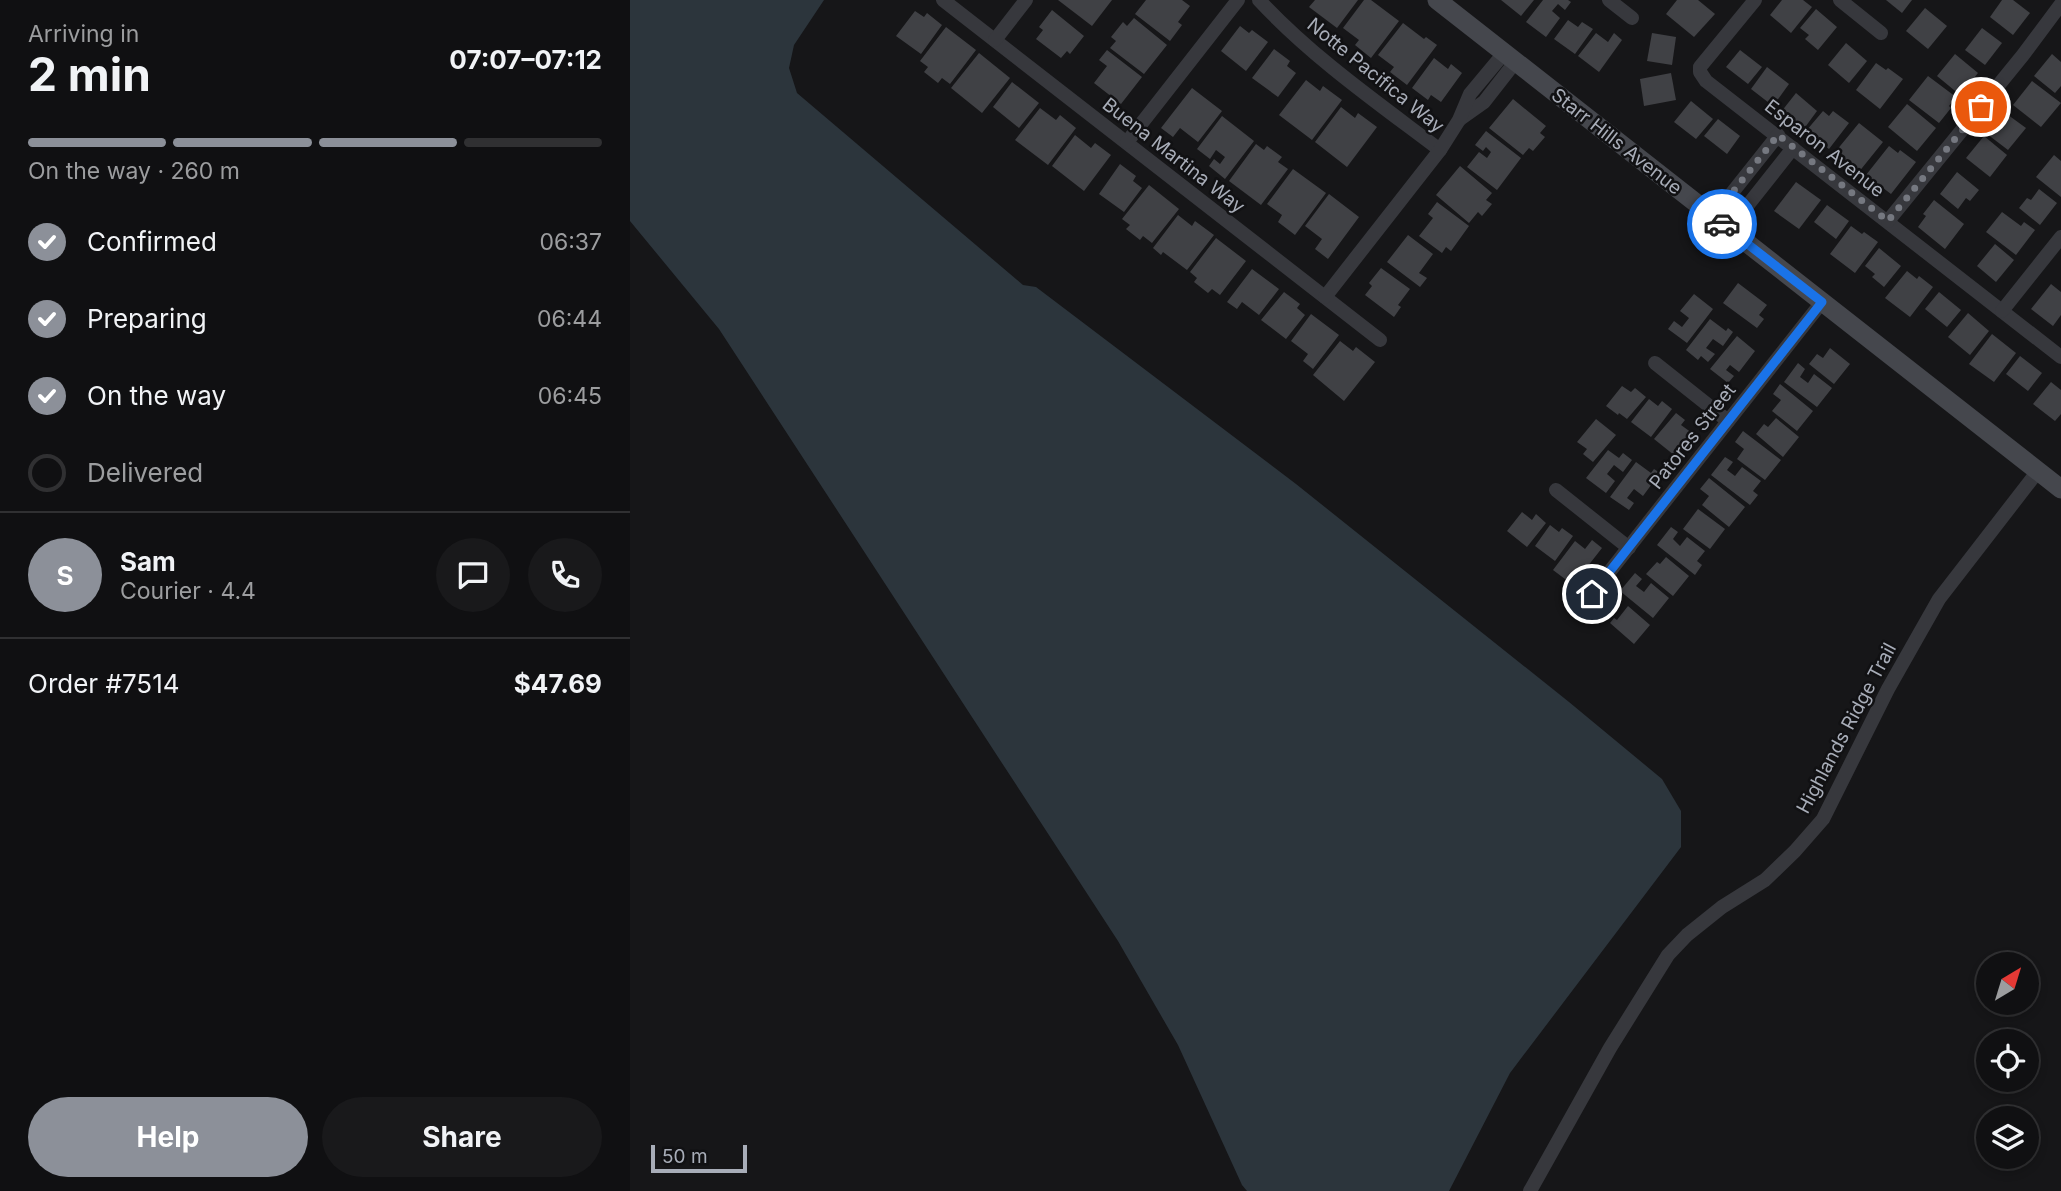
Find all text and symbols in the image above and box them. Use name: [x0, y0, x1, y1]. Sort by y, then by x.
street label: Notte Pacifica Way: [1303, 13, 1449, 138]
text: Arriving in: [28, 20, 139, 48]
text: 07:07–07:12: [449, 44, 602, 75]
text: 2 min: [28, 46, 151, 102]
pin: [1951, 77, 2011, 137]
street label: Starr Hills Avenue: [1547, 83, 1686, 199]
icon: bag: [1962, 88, 2000, 126]
street label: Buena Martina Way: [1098, 93, 1250, 218]
street label: Esparon Avenue: [1760, 95, 1889, 202]
text: On the way · 260 m: [28, 157, 240, 185]
courier: [1687, 189, 1757, 259]
icon: car: [1703, 205, 1741, 243]
icon: check: [28, 223, 66, 261]
text: Confirmed: [87, 226, 217, 257]
text: 06:37: [539, 228, 602, 256]
icon: check: [28, 300, 66, 338]
text: Preparing: [87, 303, 207, 334]
text: 06:44: [537, 305, 602, 333]
icon: check: [28, 377, 66, 415]
street label: Patores Street: [1644, 379, 1741, 493]
text: On the way: [87, 380, 226, 411]
text: 06:45: [538, 382, 602, 410]
text: Delivered: [87, 457, 203, 488]
button: chat: [436, 538, 510, 612]
button: phone: [528, 538, 602, 612]
text: Sam: [120, 546, 176, 577]
text: S: [56, 560, 74, 591]
pin: [1562, 564, 1622, 624]
icon: home: [1573, 575, 1611, 613]
text: Courier · 4.4: [120, 577, 256, 605]
street label: Highlands Ridge Trail: [1792, 639, 1901, 817]
text: Order #7514: [28, 668, 180, 699]
text: $47.69: [514, 668, 602, 699]
north arrow: [1976, 952, 2039, 1015]
map controls: [1976, 952, 2039, 1169]
button: locate: [1976, 1029, 2039, 1092]
button: Help: [28, 1097, 308, 1177]
button: Share: [322, 1097, 602, 1177]
button: layers: [1976, 1106, 2039, 1169]
scale bar: [651, 1142, 747, 1174]
text: 50 m: [662, 1145, 708, 1168]

